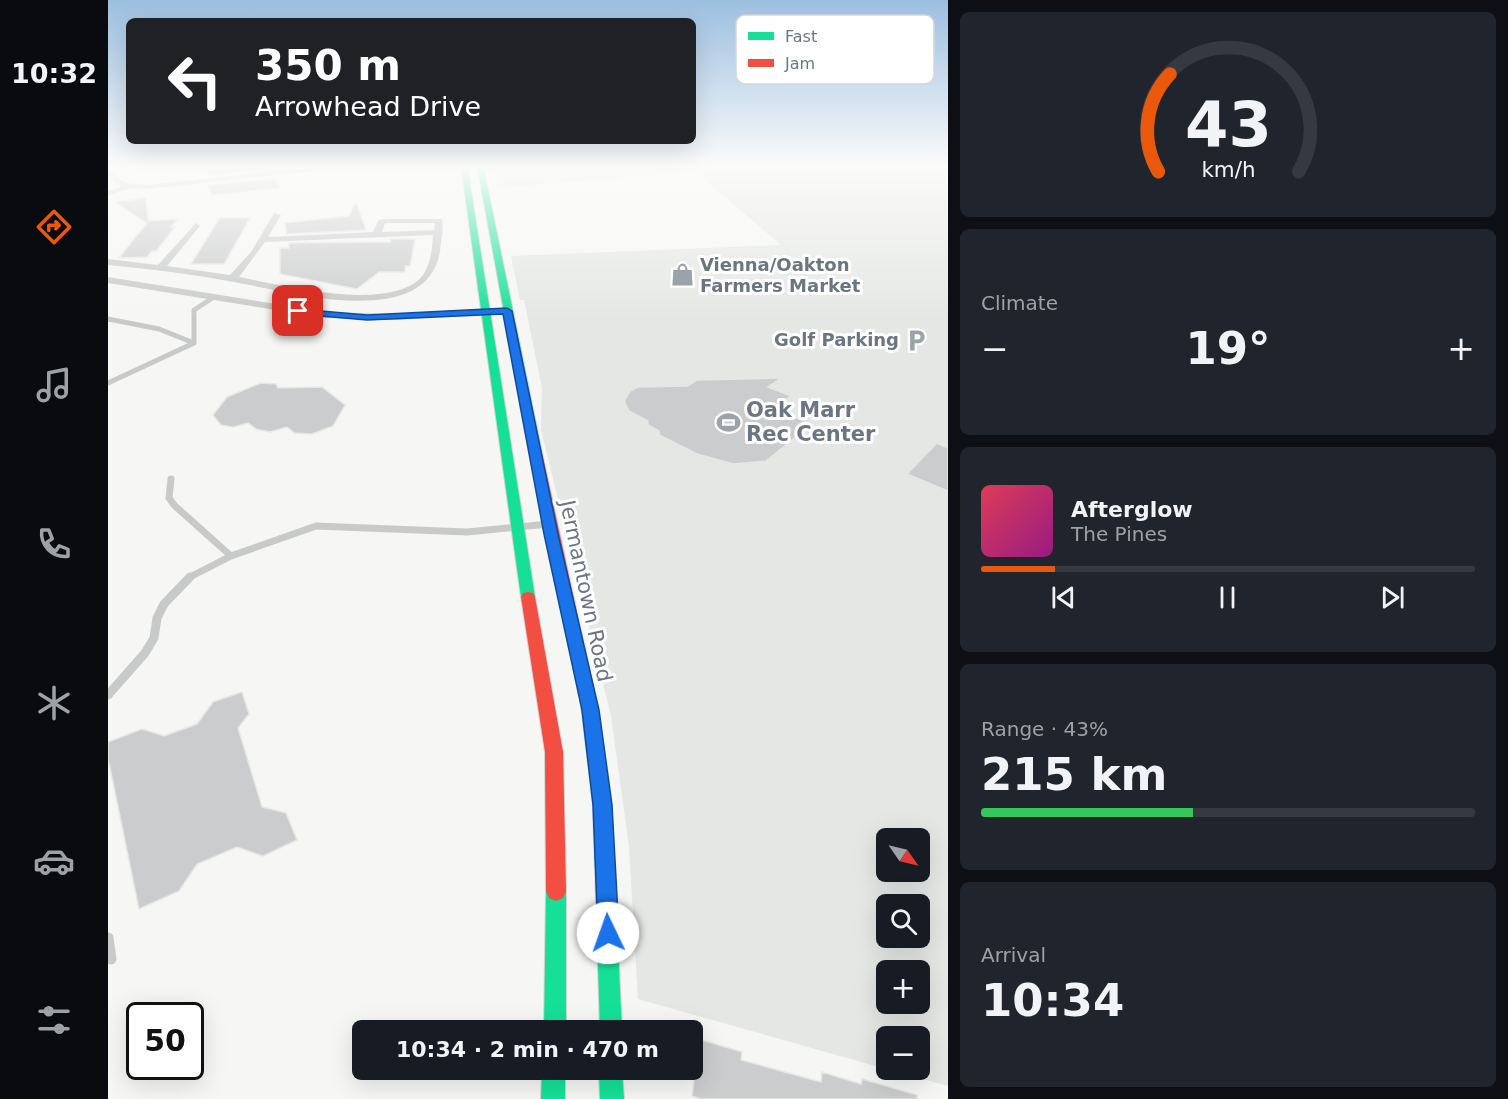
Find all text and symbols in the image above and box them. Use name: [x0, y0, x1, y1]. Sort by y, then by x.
legend: [736, 15, 934, 84]
text: Fast: [785, 27, 817, 46]
text: 350 m: [255, 41, 401, 90]
icon: left: [156, 42, 234, 120]
text: Jam: [784, 54, 815, 73]
text: 10:32: [11, 58, 97, 89]
text: 43: [1185, 88, 1271, 161]
text: Arrowhead Drive: [255, 91, 481, 122]
text: km/h: [1201, 157, 1255, 182]
icon: directions: [33, 206, 75, 248]
place label: Vienna/Oakton Farmers Market: [700, 254, 861, 296]
shop icon: Vienna/Oakton Farmers Market: [669, 262, 695, 288]
pin: [272, 285, 323, 336]
text: Climate: [981, 291, 1058, 315]
icon: arrive: [281, 294, 314, 327]
text: 19°: [1185, 322, 1271, 375]
parking icon: Golf Parking: [904, 327, 930, 353]
place label: Golf Parking: [774, 329, 899, 350]
text: −: [981, 329, 1009, 368]
text: +: [1447, 329, 1475, 368]
icon: music: [33, 364, 75, 406]
place label: Oak Marr Rec Center: [746, 398, 876, 446]
sports icon: Oak Marr Rec Center: [715, 409, 741, 435]
street label: Jermantown Road: [555, 496, 617, 684]
text: Afterglow: [1071, 497, 1193, 522]
text: The Pines: [1071, 522, 1167, 546]
icon: phone: [33, 523, 75, 565]
icon: previous: [1047, 581, 1080, 614]
icon: pause: [1211, 581, 1244, 614]
icon: next: [1376, 581, 1409, 614]
icon: climate: [33, 682, 75, 724]
text: Range · 43%: [981, 717, 1108, 741]
text: 215 km: [981, 748, 1167, 801]
north arrow: [876, 828, 930, 882]
map controls: [876, 828, 930, 1080]
icon: car: [33, 840, 75, 882]
button: search: [876, 894, 930, 948]
position arrow: [576, 901, 640, 965]
text: Arrival: [981, 943, 1046, 967]
button: +: [876, 960, 930, 1014]
text: 10:34: [981, 974, 1124, 1027]
icon: filters: [33, 999, 75, 1041]
speed limit sign: 50: [126, 1002, 204, 1080]
button: −: [876, 1026, 930, 1080]
text: 10:34 · 2 min · 470 m: [396, 1037, 659, 1062]

